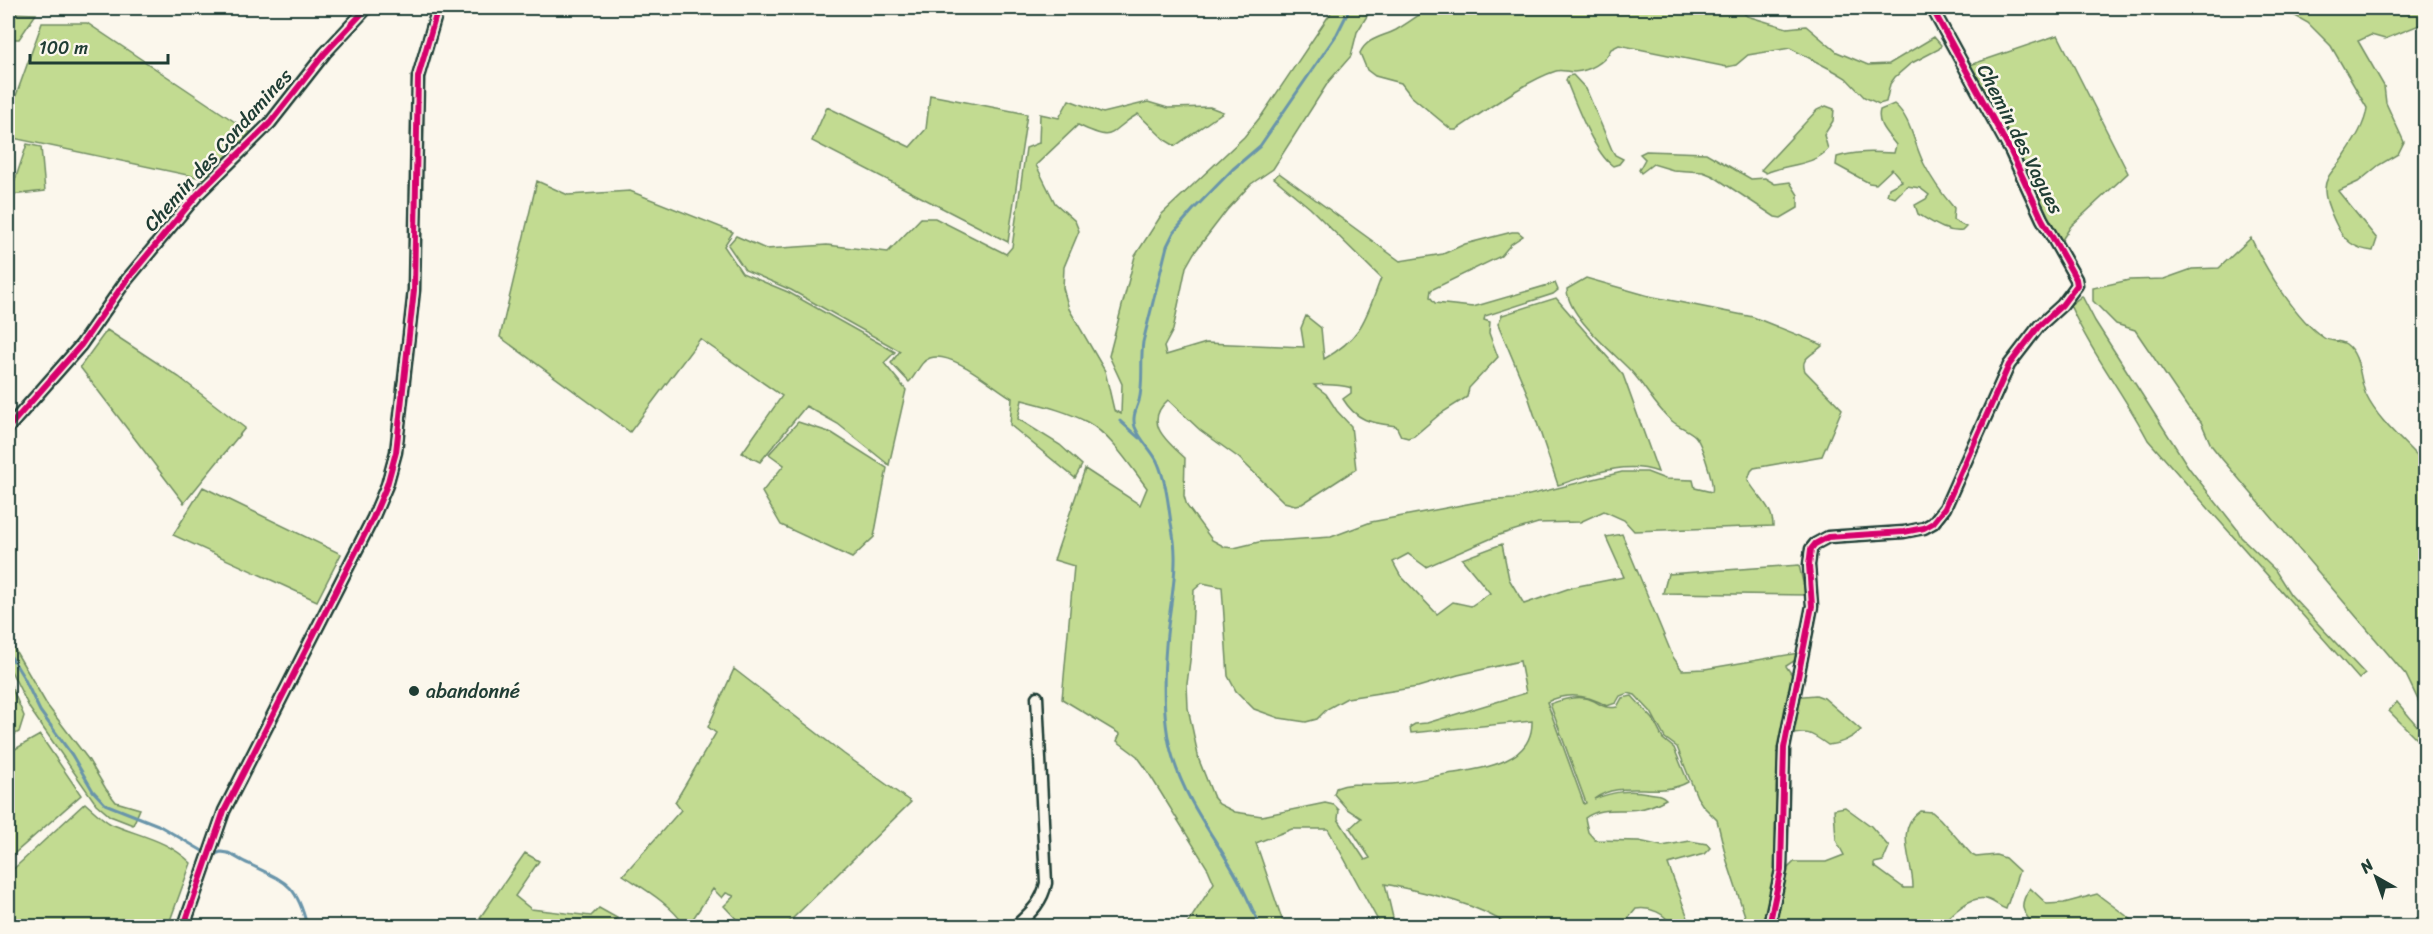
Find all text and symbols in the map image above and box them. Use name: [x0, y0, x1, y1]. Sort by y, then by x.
scale bar: [30, 27, 168, 65]
text: 100 m: [39, 32, 88, 64]
street label: Chemin des Vagues: [1967, 58, 2073, 221]
street label: Chemin des Condamines: [135, 60, 302, 240]
place label: abandonné: [426, 674, 520, 709]
marker: abandonné: [407, 684, 421, 698]
north arrow: [2346, 847, 2406, 907]
text: N: [2352, 851, 2381, 881]

